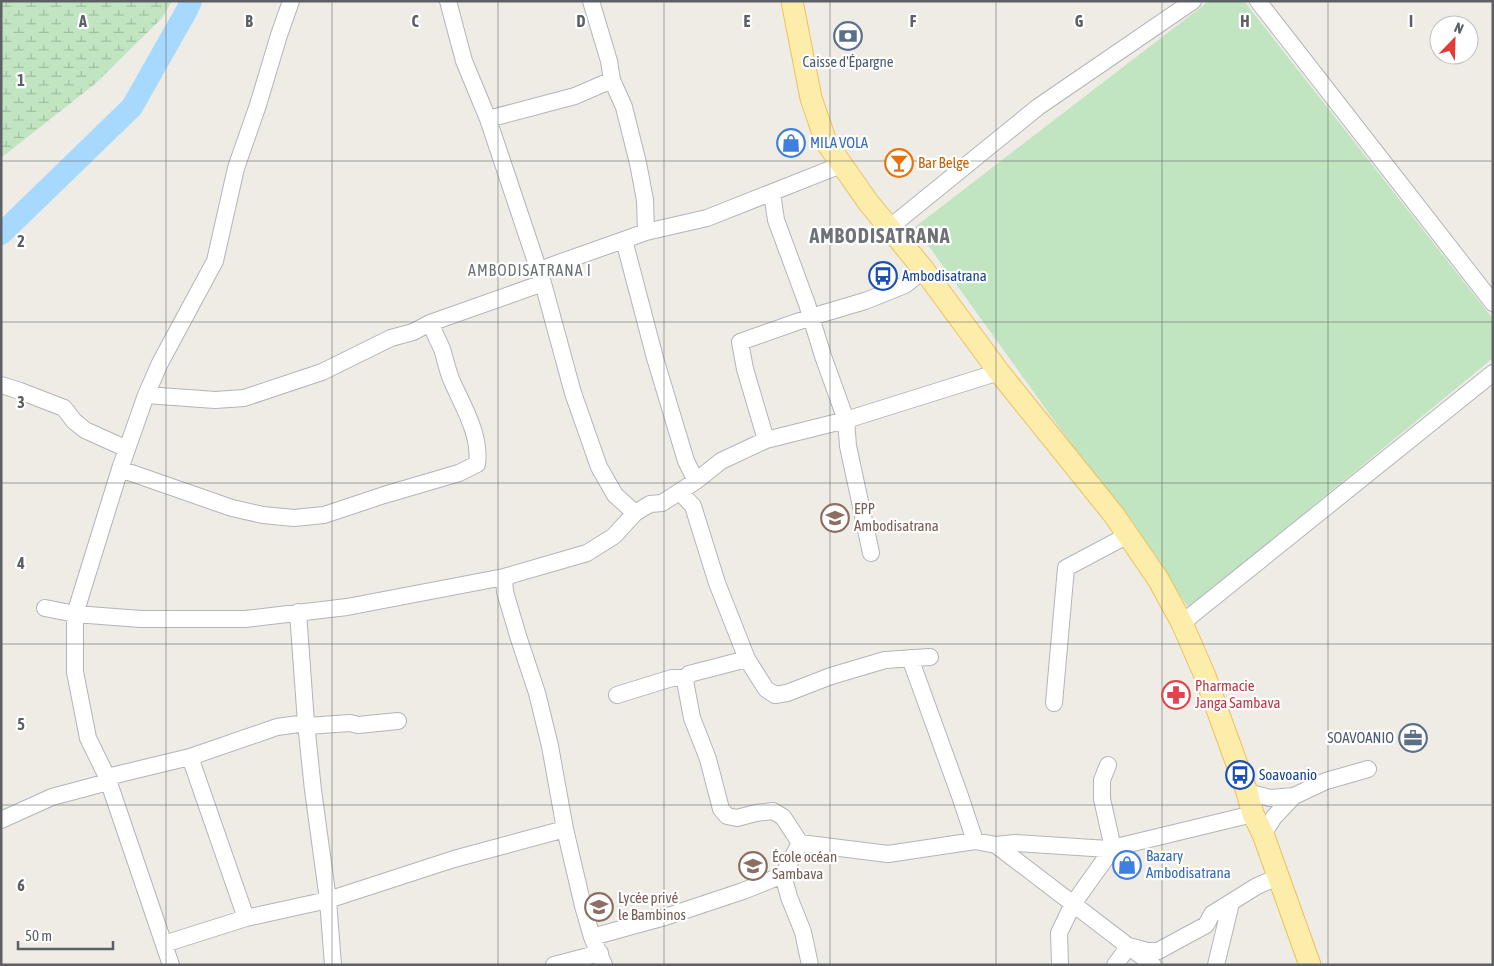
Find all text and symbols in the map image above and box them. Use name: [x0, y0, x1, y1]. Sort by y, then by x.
text: A: [78, 12, 87, 30]
text: B: [245, 12, 253, 30]
text: C: [411, 12, 419, 30]
text: D: [577, 12, 586, 30]
text: E: [744, 12, 751, 30]
text: F: [910, 12, 917, 30]
text: G: [1075, 12, 1084, 30]
text: H: [1240, 12, 1250, 30]
text: I: [1409, 12, 1413, 30]
north arrow: [1429, 15, 1479, 65]
text: N: [1452, 19, 1466, 37]
bank icon: Caisse d'Épargne: [833, 21, 863, 51]
place label: Caisse d'Épargne: [802, 53, 894, 70]
text: 1: [17, 71, 25, 89]
shop icon: MILA VOLA: [776, 128, 806, 158]
place label: MILA VOLA: [810, 134, 869, 151]
bar icon: Bar Belge: [884, 148, 914, 178]
place label: Bar Belge: [918, 154, 969, 171]
district label: AMBODISATRANA: [808, 224, 951, 247]
text: 2: [17, 232, 25, 250]
district label: AMBODISATRANA I: [468, 261, 592, 279]
bus stop icon: Ambodisatrana: [868, 261, 898, 291]
place label: Ambodisatrana: [902, 267, 987, 284]
text: 3: [17, 393, 25, 411]
place label: EPP Ambodisatrana: [854, 500, 939, 534]
school or university icon: EPP Ambodisatrana: [820, 503, 850, 533]
text: 4: [16, 554, 25, 572]
place label: Pharmacie Janga Sambava: [1195, 677, 1280, 711]
pharmacy icon: Pharmacie Janga Sambava: [1161, 680, 1191, 710]
text: 5: [17, 715, 25, 733]
office icon: SOAVOANIO: [1398, 723, 1428, 753]
place label: SOAVOANIO: [1327, 729, 1394, 746]
bus stop icon: Soavoanio: [1225, 760, 1255, 790]
place label: Soavoanio: [1259, 766, 1317, 783]
place label: Bazary Ambodisatrana: [1146, 847, 1231, 881]
place label: École océan Sambava: [772, 848, 837, 882]
shop icon: Bazary Ambodisatrana: [1112, 850, 1142, 880]
school or university icon: École océan Sambava: [738, 851, 768, 881]
text: 6: [17, 876, 25, 894]
place label: Lycée privé le Bambinos: [618, 889, 686, 923]
school or university icon: Lycée privé le Bambinos: [584, 892, 614, 922]
scale bar: [18, 918, 112, 950]
text: 50 m: [25, 927, 52, 944]

